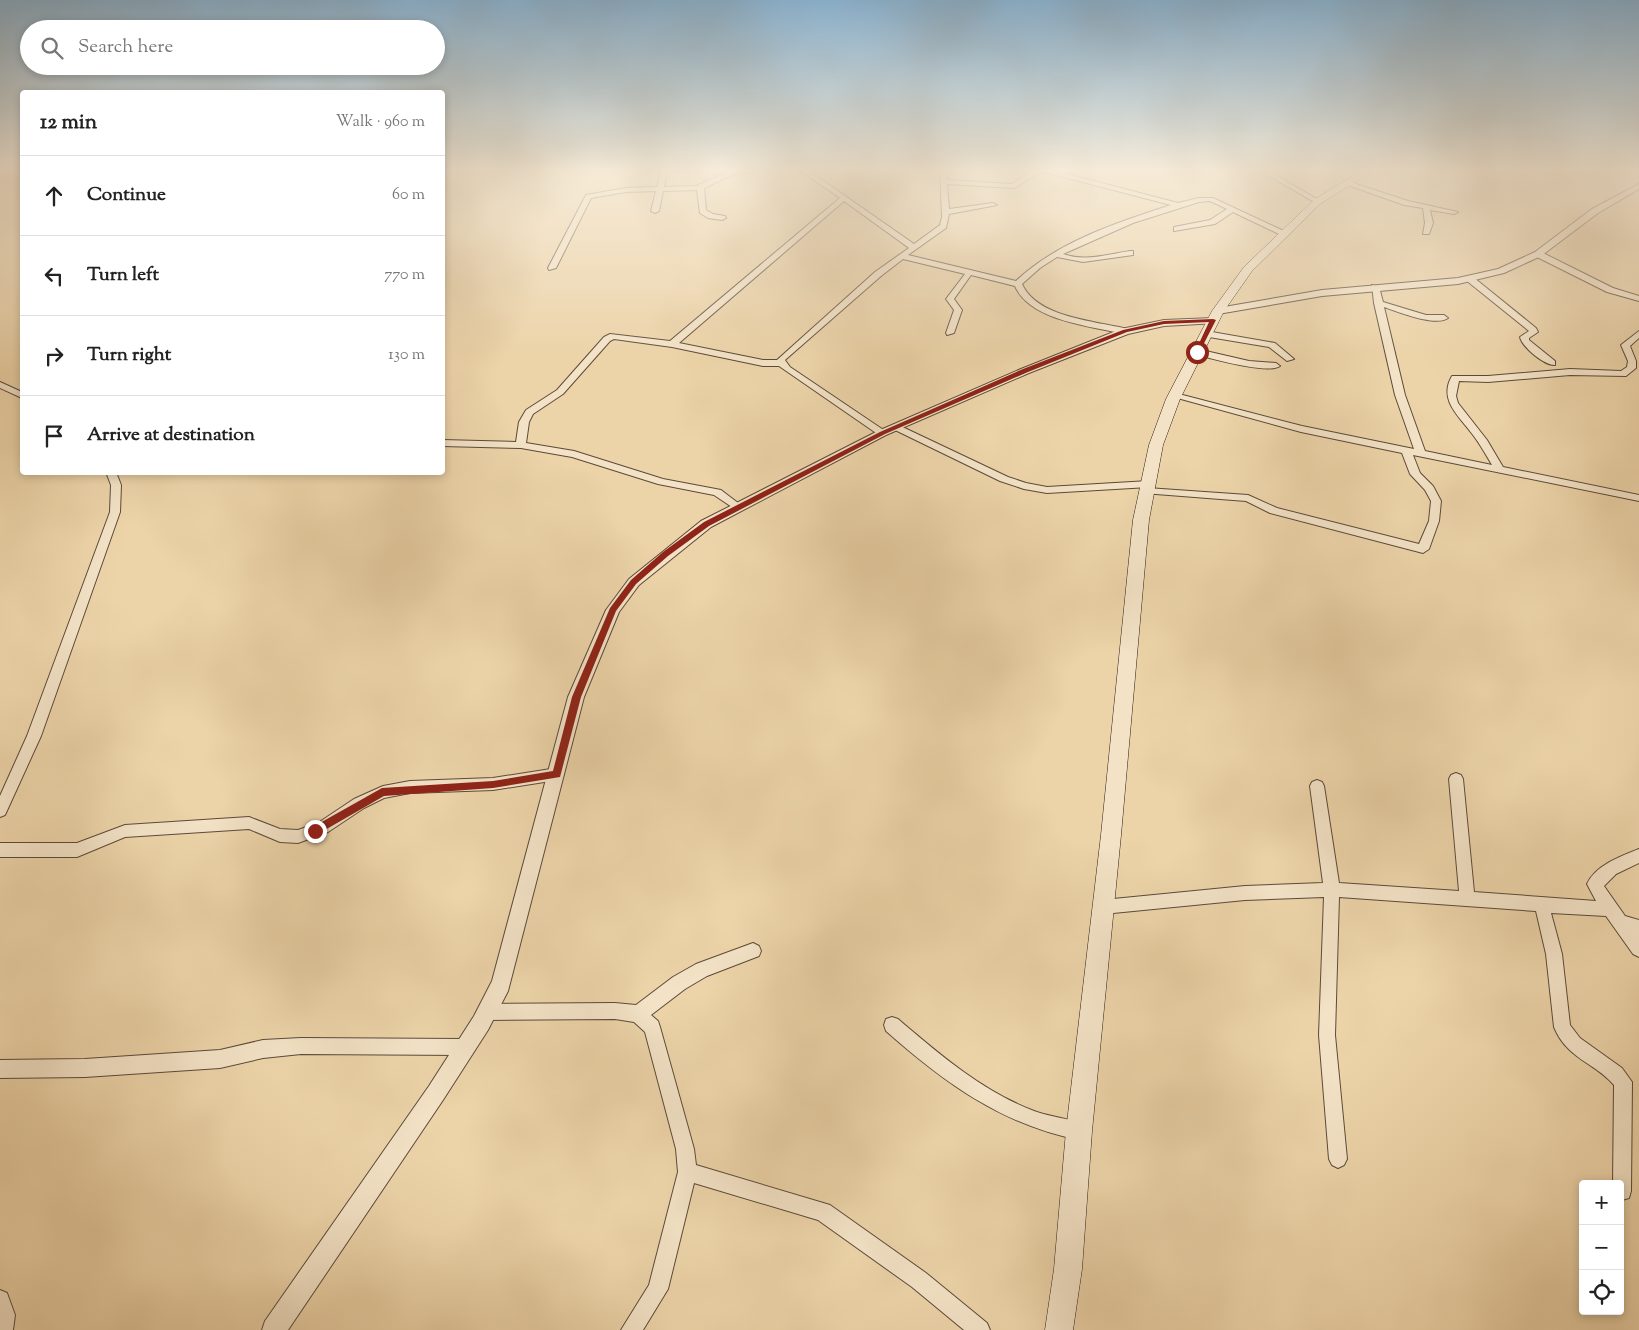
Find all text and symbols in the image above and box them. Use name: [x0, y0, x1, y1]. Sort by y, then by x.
search box: [20, 20, 445, 75]
icon: search: [38, 34, 66, 62]
text: Search here: [78, 34, 173, 61]
text: 12 min: [40, 108, 97, 138]
text: Walk · 960 m: [336, 111, 425, 134]
icon: ahead: [40, 182, 68, 210]
text: Continue: [87, 182, 166, 209]
text: 60 m: [392, 184, 425, 207]
icon: left: [40, 262, 68, 290]
text: Turn left: [87, 262, 159, 289]
text: 770 m: [384, 264, 425, 287]
route start: [1186, 341, 1209, 364]
icon: right: [40, 342, 68, 370]
text: Turn right: [87, 342, 171, 369]
text: 130 m: [388, 344, 425, 367]
icon: arrive: [40, 422, 68, 450]
text: Arrive at destination: [87, 422, 255, 449]
route end: [304, 820, 327, 843]
map controls: [1579, 1180, 1624, 1315]
button: +: [1579, 1180, 1624, 1225]
button: −: [1579, 1225, 1624, 1270]
button: locate: [1579, 1270, 1624, 1315]

